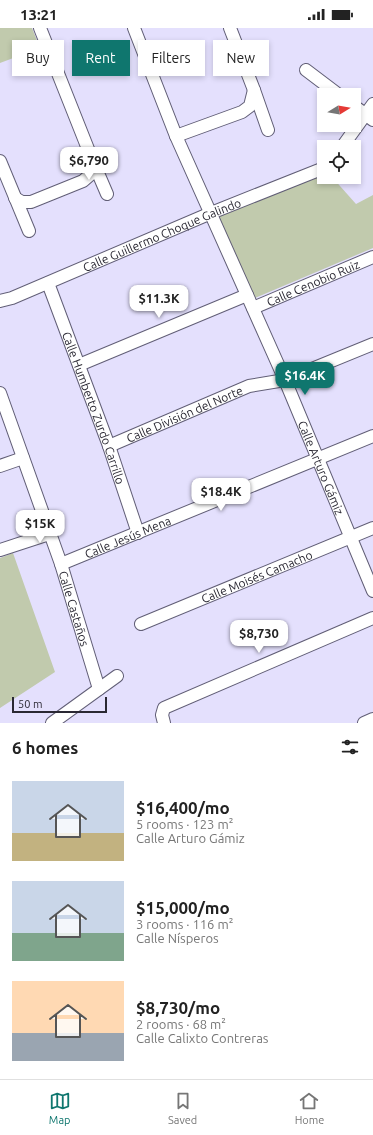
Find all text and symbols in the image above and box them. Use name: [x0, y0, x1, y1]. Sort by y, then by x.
text: 13:21: [20, 6, 58, 23]
chip: Buy: [12, 40, 64, 76]
chip: Rent: [72, 40, 130, 76]
chip: Filters: [138, 40, 205, 76]
chip: New: [213, 40, 269, 76]
north arrow: [317, 88, 361, 132]
map controls: [317, 88, 361, 184]
button: locate: [317, 140, 361, 184]
pin: $6,790: [56, 147, 122, 181]
text: $6,790: [69, 153, 109, 167]
street label: Calle Guillermo Choque Galindo: [81, 195, 243, 274]
street label: Calle Cenobio Ruiz: [264, 257, 362, 308]
pin: $11.3K: [126, 285, 192, 319]
text: $11.3K: [138, 291, 180, 305]
street label: Calle Humberto Zurdo Carrillo: [60, 330, 128, 486]
pin: $16.4K: [272, 362, 338, 396]
text: $16.4K: [284, 368, 326, 382]
street label: Calle División del Norte: [124, 383, 244, 444]
street label: Calle Arturo Gámiz: [296, 419, 347, 517]
pin: $18.4K: [188, 478, 254, 512]
text: $18.4K: [200, 484, 242, 498]
pin: $15K: [16, 510, 64, 544]
street label: Calle Jesús Mena: [83, 513, 173, 560]
text: $15K: [25, 516, 55, 530]
street label: Calle Moisés Camacho: [199, 547, 314, 605]
street label: Calle Castaños: [57, 569, 92, 648]
pin: $8,730: [226, 620, 292, 654]
text: $8,730: [239, 626, 279, 640]
scale bar: [12, 695, 107, 714]
text: 50 m: [18, 698, 42, 710]
icon: filters: [339, 736, 361, 758]
text: 6 homes: [12, 738, 78, 757]
icon: home: [44, 797, 92, 845]
text: $16,400/mo: [136, 798, 230, 817]
text: 5 rooms · 123 m²: [136, 817, 233, 831]
text: Calle Arturo Gámiz: [136, 831, 245, 845]
icon: home: [44, 897, 92, 945]
text: $15,000/mo: [136, 898, 230, 917]
text: 3 rooms · 116 m²: [136, 917, 233, 931]
text: Calle Nísperos: [136, 931, 219, 945]
icon: home: [44, 997, 92, 1045]
text: $8,730/mo: [136, 998, 220, 1017]
text: 2 rooms · 68 m²: [136, 1017, 226, 1031]
text: Calle Calixto Contreras: [136, 1031, 269, 1045]
tab: Map: [49, 1090, 71, 1126]
tab: Saved: [168, 1090, 197, 1126]
tab: Home: [295, 1090, 324, 1126]

